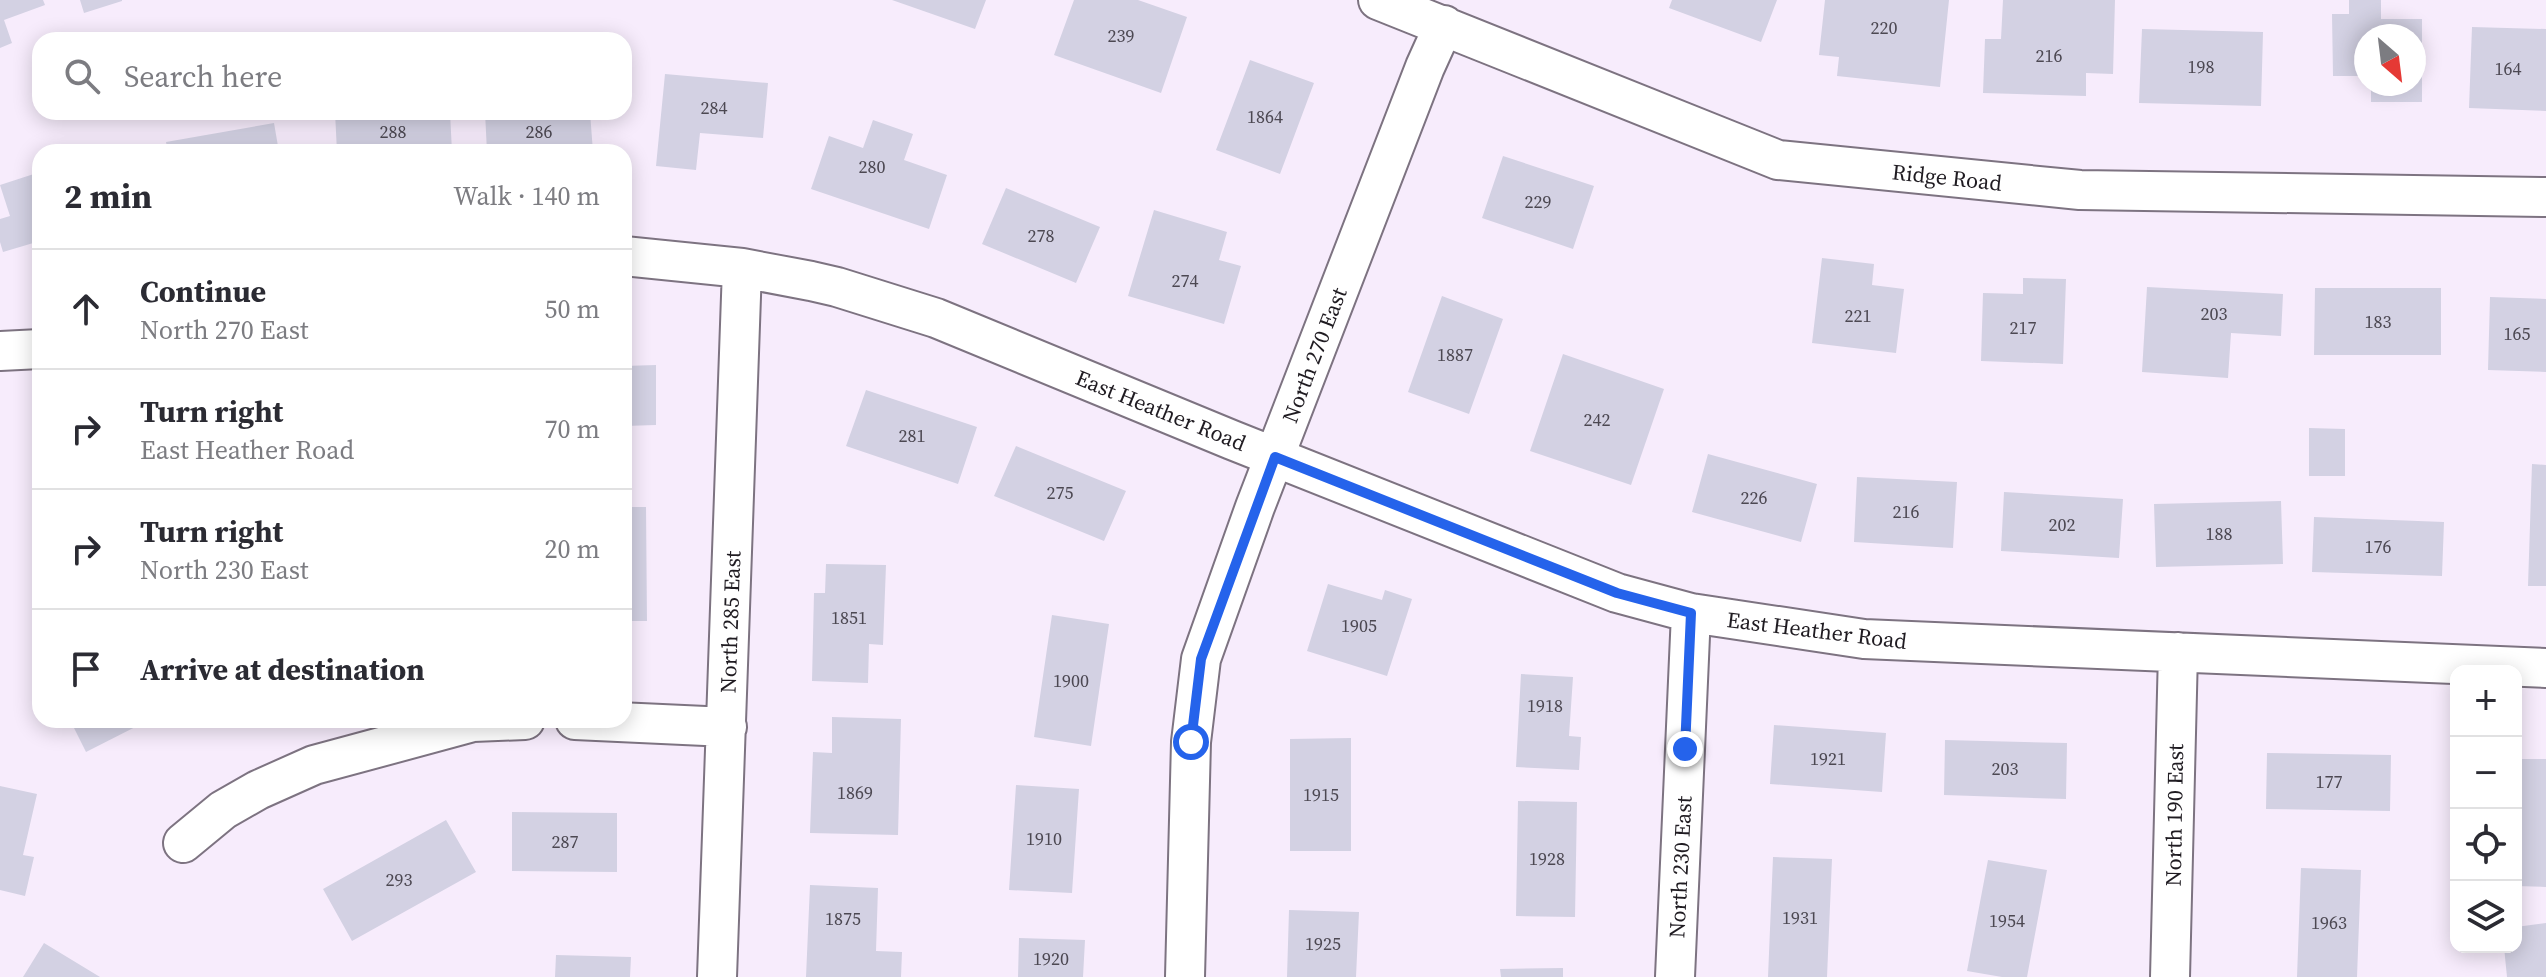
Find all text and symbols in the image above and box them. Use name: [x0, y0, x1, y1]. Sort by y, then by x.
house number: 220: [1871, 15, 1898, 40]
house number: 239: [1108, 23, 1135, 48]
north arrow: [2354, 24, 2426, 96]
search box: [32, 32, 632, 120]
house number: 216: [2036, 43, 2063, 68]
icon: search: [60, 54, 104, 98]
house number: 198: [2188, 54, 2215, 79]
text: Search here: [124, 56, 282, 97]
house number: 164: [2495, 56, 2522, 81]
house number: 284: [701, 95, 728, 120]
house number: 1864: [1247, 104, 1283, 129]
house number: 288: [380, 119, 407, 144]
house number: 286: [526, 119, 553, 144]
house number: 280: [859, 154, 886, 179]
street label: Ridge Road: [1890, 156, 2004, 198]
text: 2 min: [64, 173, 152, 219]
text: Walk · 140 m: [453, 178, 600, 214]
house number: 229: [1525, 189, 1552, 214]
house number: 278: [1028, 223, 1055, 248]
house number: 274: [1172, 268, 1199, 293]
text: Continue: [140, 271, 266, 312]
street label: North 270 East: [1274, 282, 1354, 427]
icon: ahead: [64, 287, 108, 331]
text: 50 m: [545, 291, 600, 327]
house number: 203: [2201, 301, 2228, 326]
house number: 221: [1845, 303, 1872, 328]
house number: 183: [2365, 309, 2392, 334]
text: North 270 East: [140, 312, 308, 348]
house number: 217: [2010, 315, 2037, 340]
house number: 165: [2504, 321, 2531, 346]
house number: 1887: [1437, 342, 1473, 367]
street label: East Heather Road: [1071, 362, 1251, 458]
text: Turn right: [140, 391, 283, 432]
icon: right: [64, 407, 108, 451]
house number: 242: [1584, 407, 1611, 432]
text: 70 m: [545, 411, 600, 447]
house number: 281: [899, 423, 926, 448]
text: East Heather Road: [140, 432, 354, 468]
house number: 275: [1047, 480, 1074, 505]
house number: 226: [1741, 485, 1768, 510]
house number: 216: [1893, 499, 1920, 524]
text: Turn right: [140, 511, 283, 552]
house number: 202: [2049, 512, 2076, 537]
house number: 188: [2206, 521, 2233, 546]
icon: right: [64, 527, 108, 571]
text: 20 m: [545, 531, 600, 567]
house number: 176: [2365, 534, 2392, 559]
street label: North 285 East: [713, 549, 748, 694]
text: North 230 East: [140, 552, 308, 588]
street label: East Heather Road: [1725, 604, 1909, 656]
house number: 1851: [831, 605, 867, 630]
house number: 1905: [1341, 613, 1377, 638]
icon: arrive: [64, 647, 108, 691]
text: Arrive at destination: [140, 649, 425, 690]
map controls: [2450, 665, 2522, 953]
button: +: [2450, 665, 2522, 737]
house number: 1900: [1053, 668, 1089, 693]
house number: 1918: [1527, 693, 1563, 718]
route start: [1173, 724, 1209, 760]
route end: [1667, 731, 1703, 767]
button: −: [2450, 737, 2522, 809]
street label: North 190 East: [2158, 743, 2190, 887]
house number: 1921: [1810, 746, 1846, 771]
house number: 203: [1992, 756, 2019, 781]
house number: 177: [2316, 769, 2343, 794]
house number: 1869: [837, 780, 873, 805]
house number: 1915: [1303, 782, 1339, 807]
street label: North 230 East: [1661, 794, 1699, 939]
button: locate: [2450, 809, 2522, 881]
house number: 1910: [1026, 826, 1062, 851]
house number: 287: [552, 829, 579, 854]
house number: 1928: [1529, 846, 1565, 871]
house number: 293: [386, 867, 413, 892]
button: layers: [2450, 881, 2522, 953]
house number: 1931: [1782, 905, 1818, 930]
house number: 1875: [825, 906, 861, 931]
house number: 1954: [1989, 908, 2025, 933]
house number: 1963: [2311, 910, 2347, 935]
house number: 1925: [1305, 931, 1341, 956]
house number: 1920: [1033, 946, 1069, 971]

